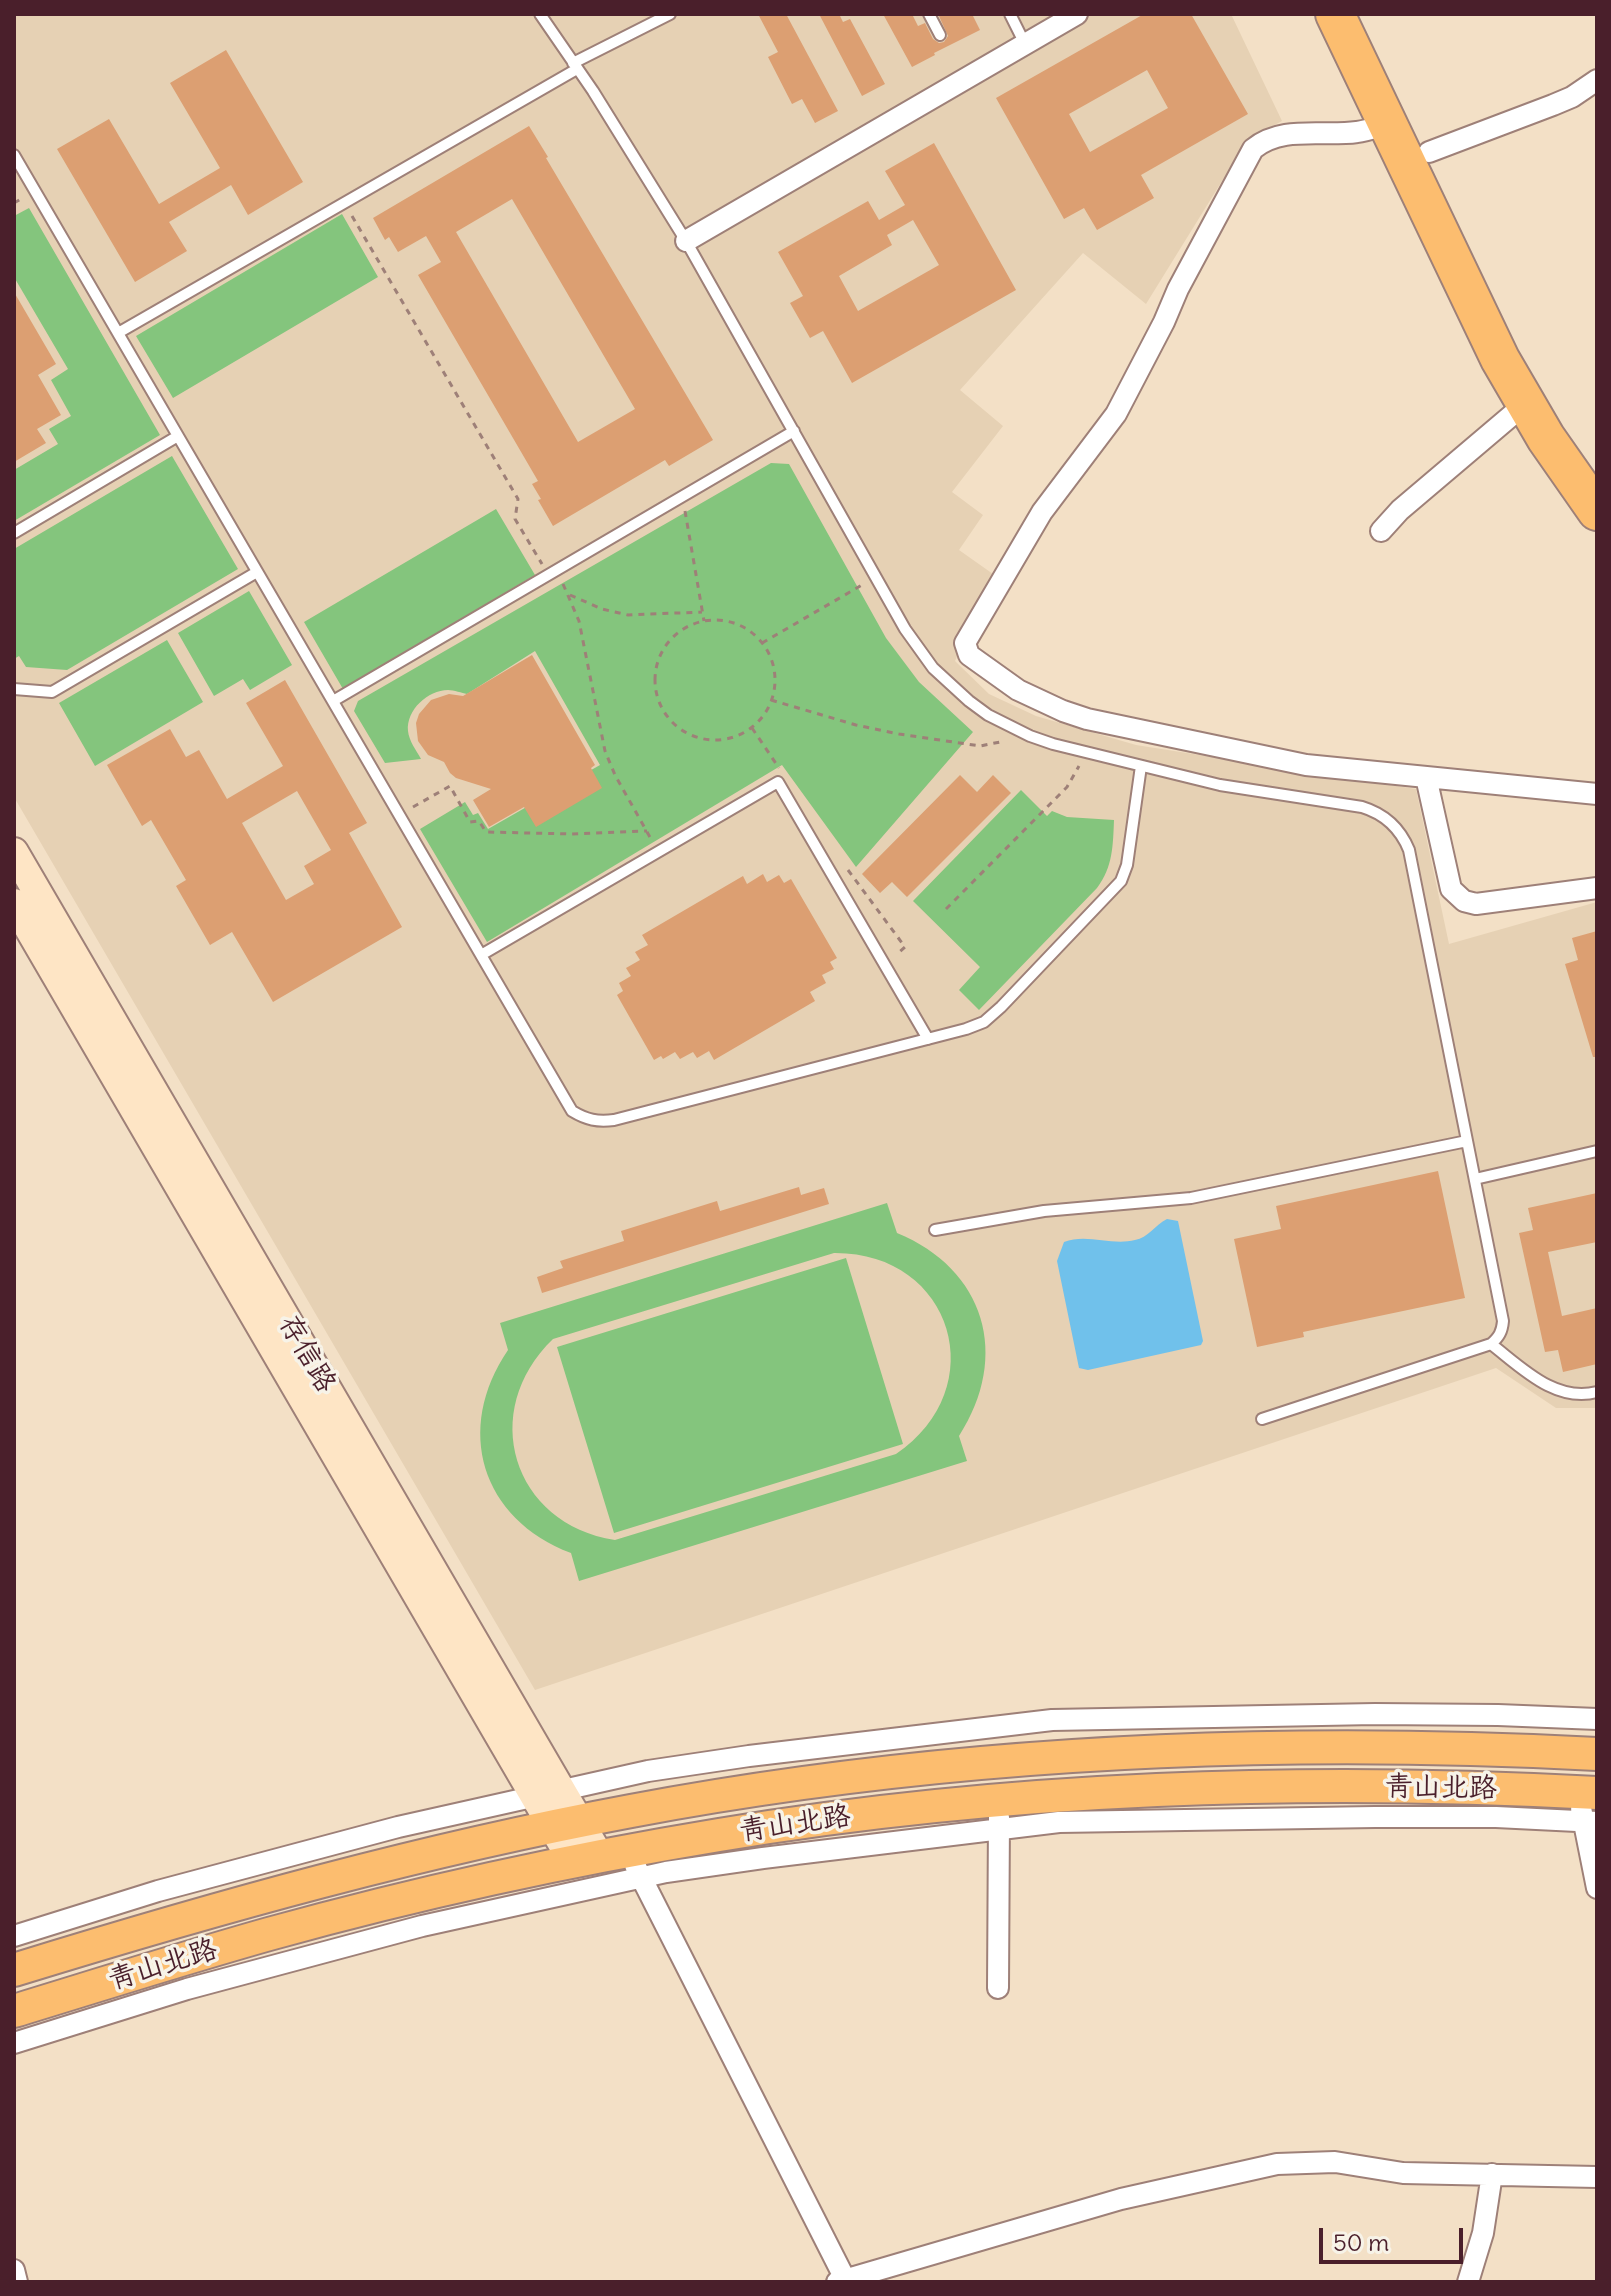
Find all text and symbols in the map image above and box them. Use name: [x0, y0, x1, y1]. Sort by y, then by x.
street label: 存信路: [271, 1309, 343, 1399]
street label: 青山北路: [1385, 1770, 1497, 1806]
street label: 青山北路: [737, 1800, 853, 1848]
street label: 青山北路: [105, 1933, 221, 1997]
scale bar: [1323, 2212, 1467, 2262]
text: 50 m: [1333, 2227, 1389, 2257]

